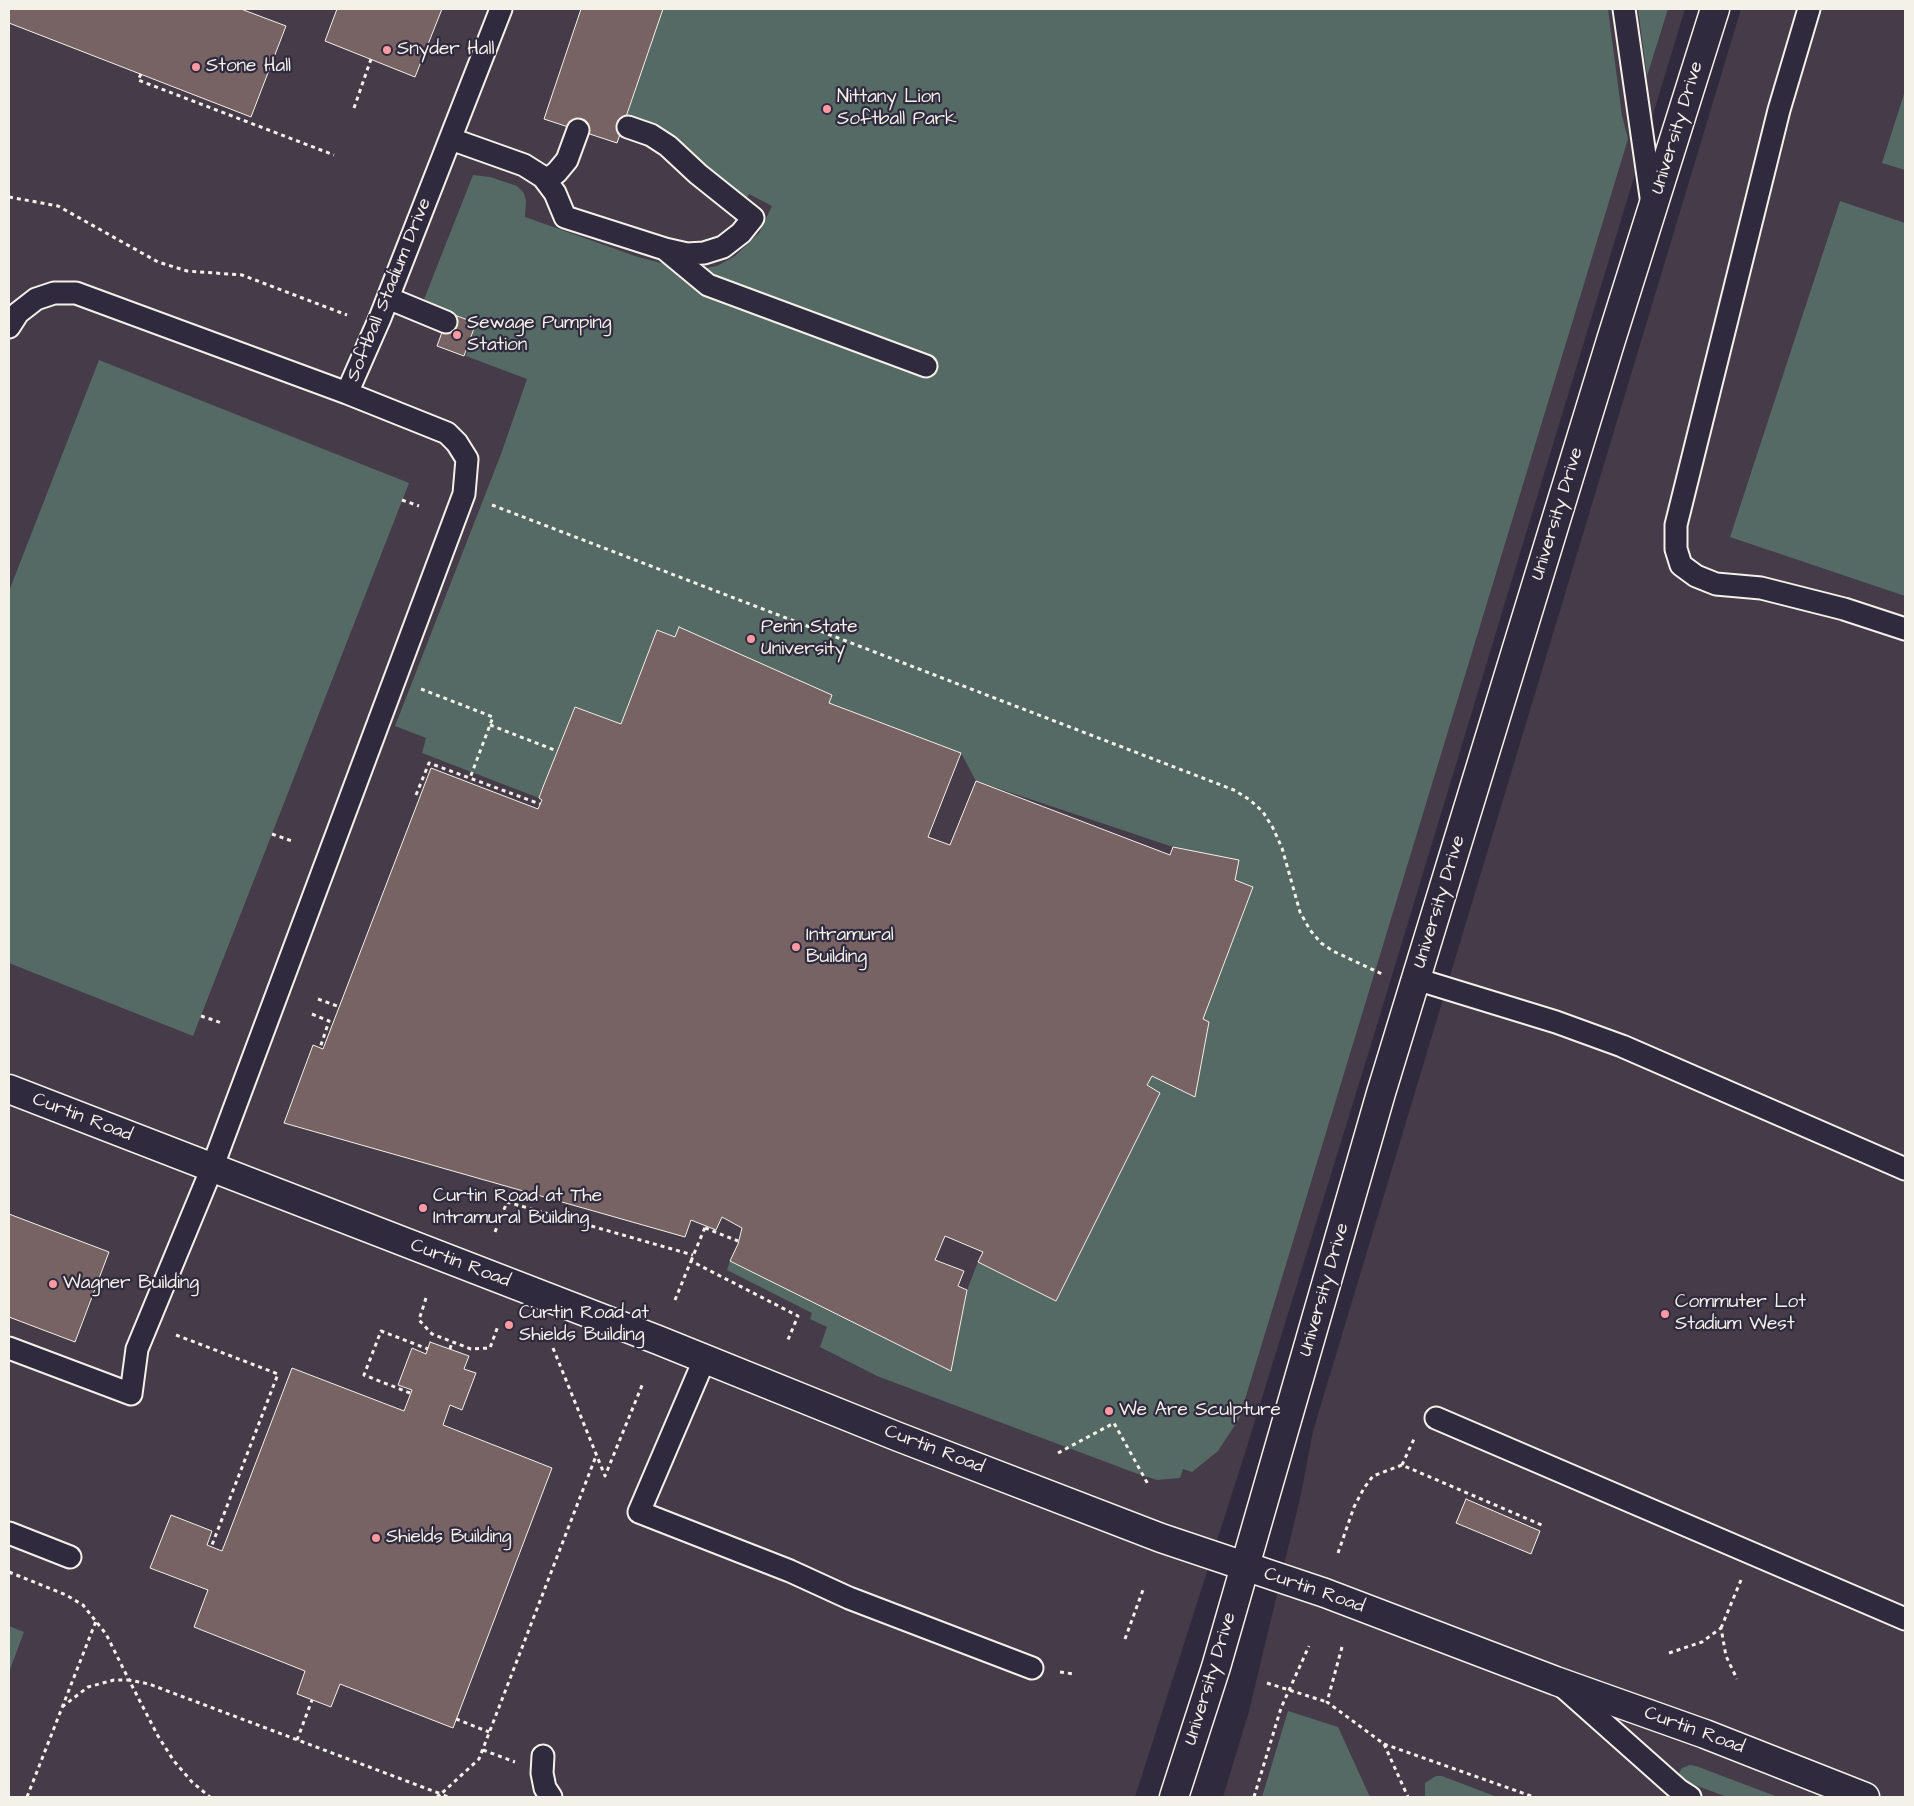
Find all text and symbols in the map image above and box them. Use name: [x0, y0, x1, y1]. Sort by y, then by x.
place label: Snyder Hall: [397, 39, 494, 61]
marker: Snyder Hall: [381, 44, 393, 56]
place label: Stone Hall: [206, 56, 291, 78]
street label: University Drive: [1647, 59, 1709, 197]
marker: Stone Hall: [190, 61, 202, 73]
place label: Nittany Lion Softball Park: [837, 87, 957, 131]
marker: Nittany Lion Softball Park: [821, 103, 833, 115]
street label: Softball Stadium Drive: [343, 195, 437, 385]
place label: Sewage Pumping Station: [467, 313, 612, 357]
marker: Sewage Pumping Station: [451, 329, 463, 341]
street label: University Drive: [1527, 445, 1589, 583]
place label: Penn State University: [761, 617, 858, 661]
marker: Penn State University: [745, 633, 757, 645]
street label: University Drive: [1409, 833, 1471, 971]
place label: Intramural Building: [806, 925, 894, 969]
marker: Intramural Building: [790, 941, 802, 953]
street label: Curtin Road: [29, 1089, 135, 1147]
place label: Curtin Road at The Intramural Building: [433, 1186, 602, 1230]
marker: Curtin Road at The Intramural Building: [417, 1202, 429, 1214]
street label: University Drive: [1295, 1221, 1355, 1359]
street label: Curtin Road: [407, 1235, 513, 1293]
place label: Wagner Building: [63, 1273, 199, 1295]
marker: Wagner Building: [47, 1278, 59, 1290]
place label: Commuter Lot Stadium West: [1675, 1292, 1806, 1336]
place label: Curtin Road at Shields Building: [519, 1303, 649, 1347]
marker: Commuter Lot Stadium West: [1659, 1308, 1671, 1320]
marker: Curtin Road at Shields Building: [503, 1319, 515, 1331]
place label: We Are Sculpture: [1119, 1400, 1281, 1422]
marker: We Are Sculpture: [1103, 1405, 1115, 1417]
street label: Curtin Road: [881, 1421, 987, 1479]
place label: Shields Building: [386, 1527, 512, 1549]
marker: Shields Building: [370, 1532, 382, 1544]
street label: Curtin Road: [1261, 1563, 1367, 1619]
street label: University Drive: [1180, 1610, 1242, 1748]
street label: Curtin Road: [1641, 1702, 1747, 1760]

